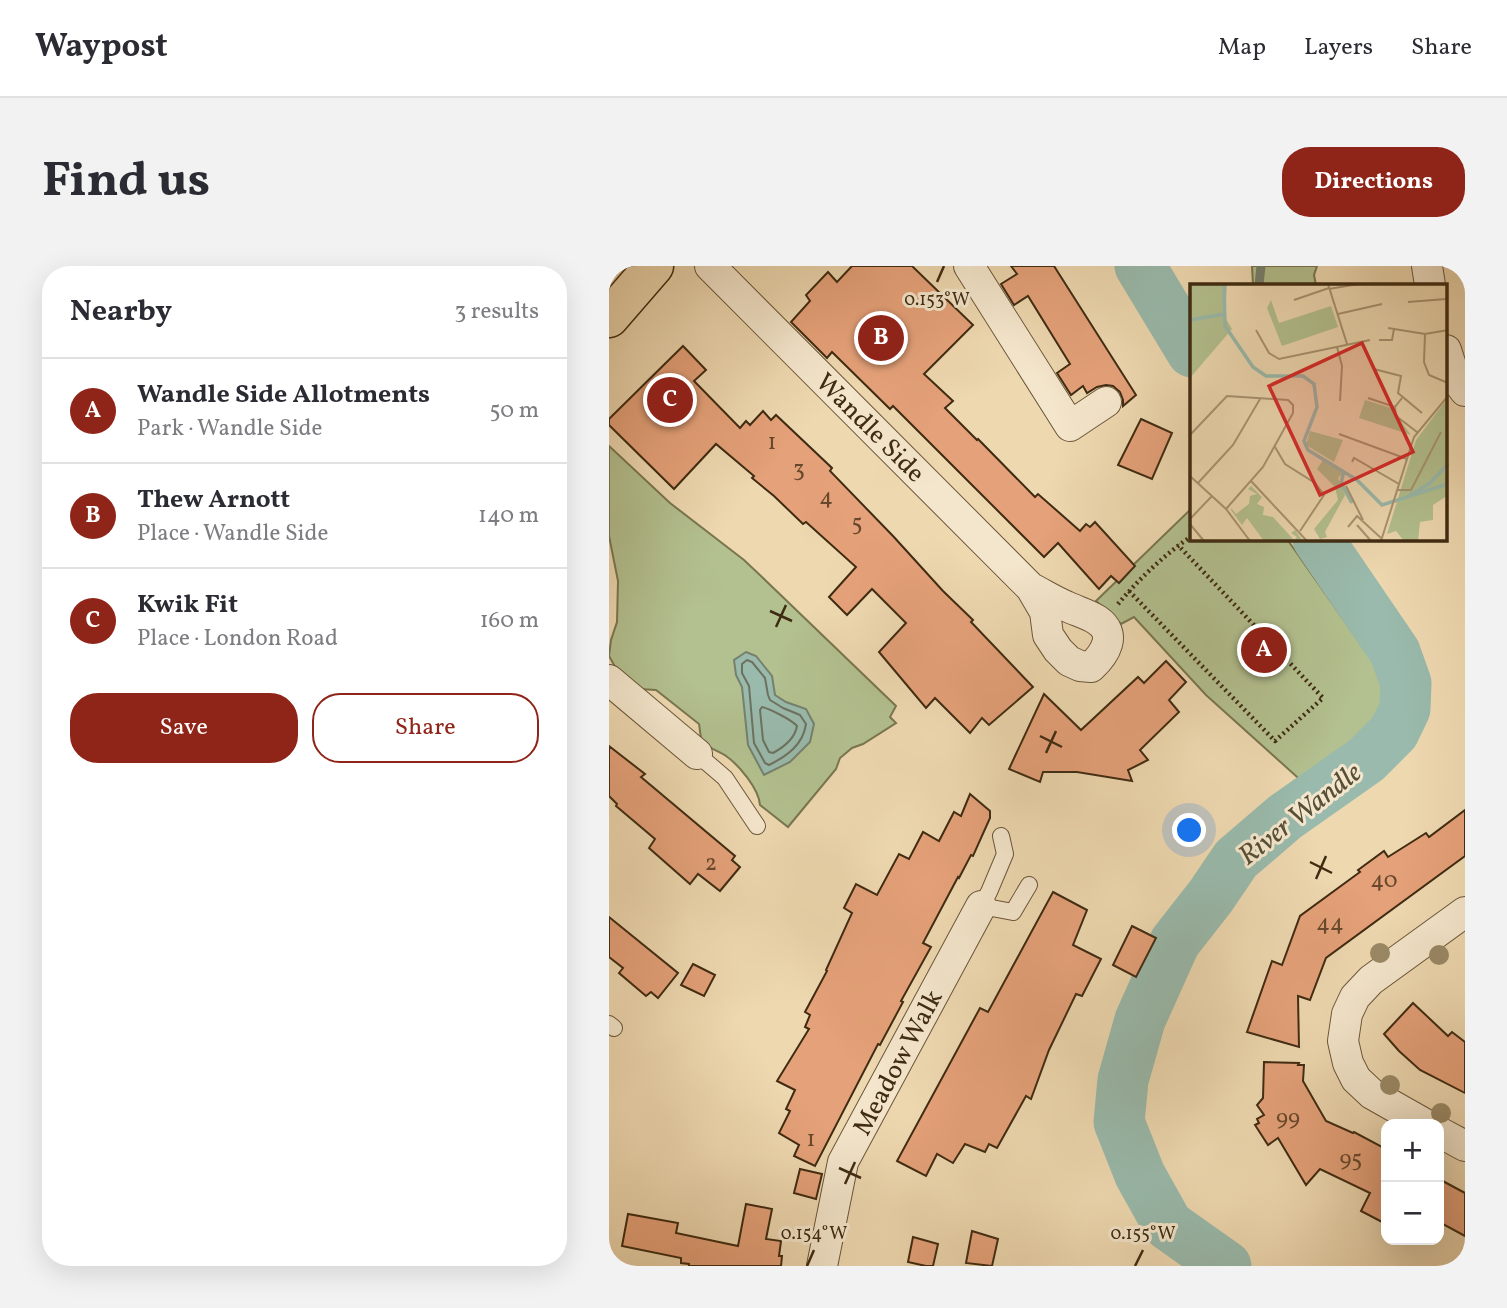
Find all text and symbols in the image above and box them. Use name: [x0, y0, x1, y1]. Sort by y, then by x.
text: Waypost: [35, 25, 168, 71]
text: Map: [1218, 31, 1266, 65]
text: Layers: [1304, 31, 1373, 65]
text: Share: [1411, 31, 1472, 65]
button: Directions: [1282, 147, 1465, 217]
text: Find us: [42, 148, 210, 217]
inset map: [1190, 284, 1447, 541]
text: 0.153°W: [904, 288, 970, 313]
text: Nearby: [70, 291, 172, 333]
text: 3 results: [454, 296, 539, 328]
pin: B: [858, 312, 904, 364]
street label: Wandle Side: [807, 366, 932, 491]
pin: C: [647, 374, 693, 426]
text: Wandle Side Allotments: [137, 377, 430, 413]
text: A: [85, 395, 101, 427]
text: 50 m: [490, 395, 539, 427]
text: Park · Wandle Side: [137, 413, 323, 445]
house number: 1: [768, 427, 776, 459]
house number: 3: [793, 454, 805, 486]
text: Thew Arnott: [137, 482, 290, 518]
house number: 4: [819, 482, 833, 514]
text: B: [85, 500, 101, 532]
text: 140 m: [478, 500, 539, 532]
house number: 5: [851, 508, 863, 540]
text: Place · Wandle Side: [137, 518, 328, 550]
text: Kwik Fit: [137, 587, 238, 623]
text: C: [86, 605, 100, 637]
text: 160 m: [480, 605, 539, 637]
text: Place · London Road: [137, 623, 338, 655]
pin: A: [1241, 624, 1287, 676]
button: Save: [70, 693, 298, 763]
button: Share: [312, 693, 539, 763]
water label: River Wandle: [1231, 754, 1370, 875]
your location: [1172, 813, 1206, 847]
house number: 2: [705, 848, 717, 880]
house number: 40: [1370, 865, 1398, 897]
house number: 44: [1316, 908, 1344, 940]
street label: Meadow Walk: [845, 984, 952, 1142]
house number: 99: [1276, 1103, 1300, 1135]
map controls: [1381, 1119, 1444, 1245]
button: +: [1381, 1119, 1444, 1182]
house number: 1: [807, 1124, 815, 1156]
house number: 95: [1340, 1144, 1362, 1176]
button: −: [1381, 1182, 1444, 1245]
text: 0.154°W: [781, 1222, 847, 1247]
text: 0.155°W: [1110, 1222, 1176, 1247]

